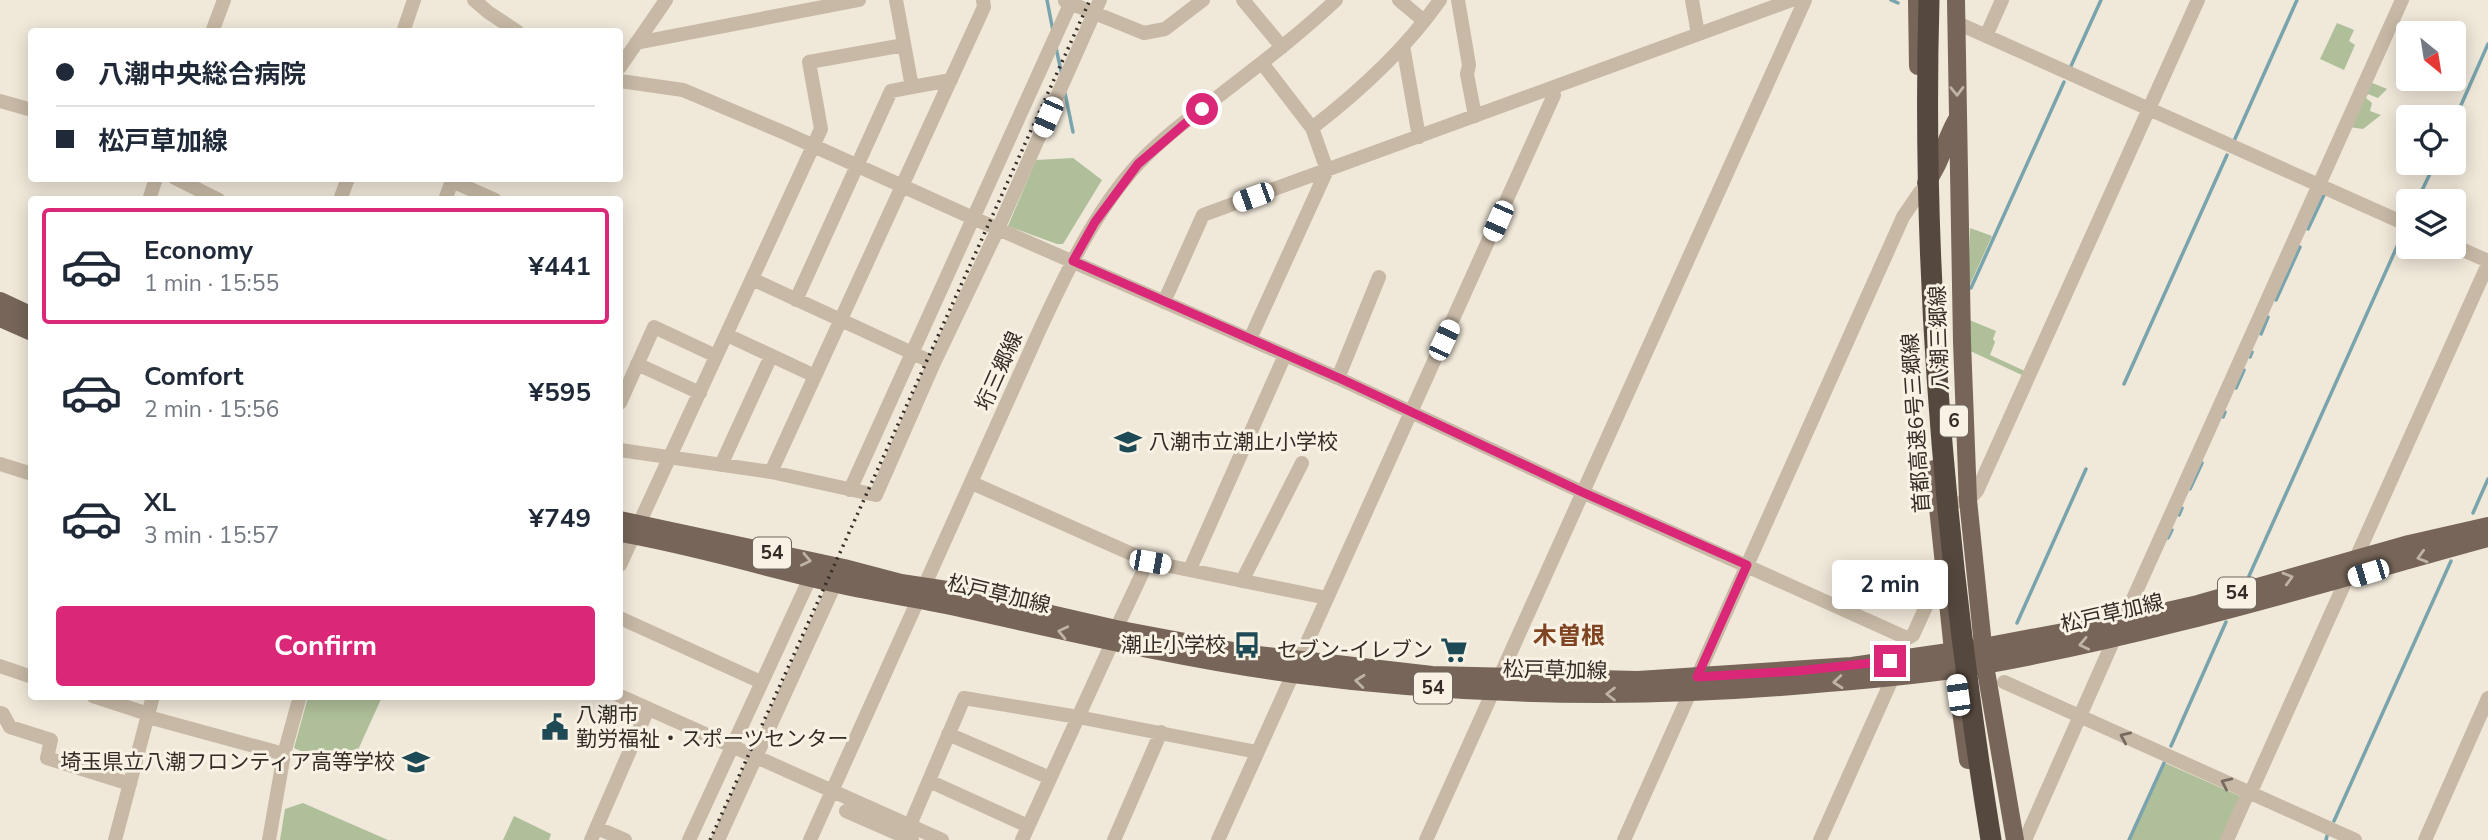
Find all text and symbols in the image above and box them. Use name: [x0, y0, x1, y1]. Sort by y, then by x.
north arrow: [2396, 21, 2466, 91]
map controls: [2396, 21, 2466, 259]
text: 八潮中央総合病院: [98, 57, 306, 92]
one-way arrow: [1949, 86, 1965, 96]
route start: [1186, 93, 1218, 125]
car: [1030, 94, 1067, 140]
button: locate: [2396, 105, 2466, 175]
text: 松戸草加線: [98, 124, 228, 159]
car: [1230, 180, 1277, 214]
button: layers: [2396, 189, 2466, 259]
car: [1480, 198, 1517, 244]
text: Economy: [144, 233, 253, 268]
icon: car: [60, 235, 123, 298]
text: ¥441: [529, 249, 591, 284]
text: 1 min · 15:55: [144, 268, 279, 299]
street label: 八潮三郷線: [1923, 285, 1955, 391]
car: [1426, 317, 1463, 363]
street label: 垳三郷線: [969, 327, 1029, 415]
street label: 首都高速6号三郷線: [1896, 332, 1936, 514]
text: Comfort: [144, 359, 244, 394]
icon: car: [60, 361, 123, 424]
text: ¥595: [529, 375, 591, 410]
text: 2 min · 15:56: [144, 394, 279, 425]
road number: 6: [1940, 406, 1968, 436]
school or university icon: 八潮市立潮止小学校: [1113, 427, 1143, 457]
place label: 八潮市立潮止小学校: [1149, 428, 1338, 456]
text: XL: [144, 485, 176, 520]
icon: car: [60, 487, 123, 550]
text: ¥749: [529, 501, 591, 536]
text: 3 min · 15:57: [144, 520, 279, 551]
road number: 54: [753, 538, 791, 568]
car: [1128, 548, 1173, 576]
one-way arrow: [2417, 548, 2429, 563]
one-way arrow: [800, 552, 812, 567]
car: [2345, 557, 2392, 589]
callout: 2 min: [1832, 560, 1948, 608]
street label: 松戸草加線: [945, 569, 1053, 619]
text: 2 min: [1860, 569, 1920, 600]
one-way arrow: [2282, 572, 2294, 587]
road number: 54: [2218, 578, 2256, 608]
street label: 松戸草加線: [2058, 588, 2166, 638]
button: Confirm: [56, 606, 595, 686]
district label: 木曽根: [1533, 620, 1605, 652]
one-way arrow: [1057, 626, 1069, 640]
bus stop icon: 潮止小学校: [1232, 630, 1262, 660]
place label: 潮止小学校: [1121, 631, 1226, 659]
supermarket icon: セブン-イレブン: [1439, 635, 1469, 665]
one-way arrow: [2078, 635, 2090, 650]
place label: セブン-イレブン: [1277, 636, 1433, 664]
route end: [1874, 645, 1906, 677]
street label: 松戸草加線: [1502, 655, 1608, 685]
road number: 54: [1414, 673, 1452, 704]
car: [1945, 673, 1972, 717]
one-way arrow: [1354, 674, 1366, 689]
one-way arrow: [1833, 674, 1844, 689]
one-way arrow: [1606, 686, 1616, 702]
place label: 八潮市 勤労福祉・スポーツセンター: [576, 701, 849, 753]
public building icon: 八潮市 勤労福祉・スポーツセンター: [540, 712, 570, 742]
one-way arrow: [2120, 731, 2132, 745]
school or university icon: 埼玉県立八潮フロンティア高等学校: [401, 747, 431, 777]
place label: 埼玉県立八潮フロンティア高等学校: [60, 748, 395, 776]
one-way arrow: [2220, 777, 2233, 791]

